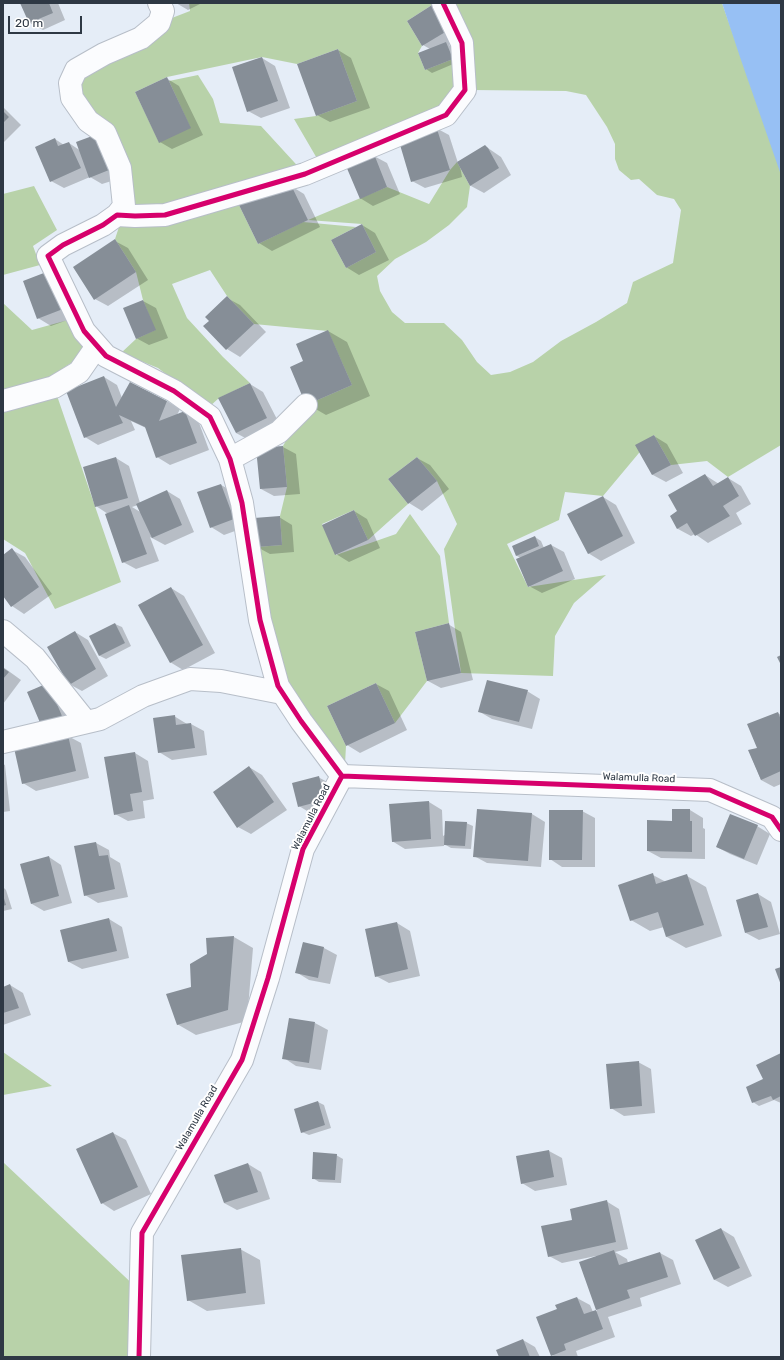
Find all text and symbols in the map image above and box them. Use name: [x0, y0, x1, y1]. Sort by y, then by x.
scale bar: [10, 8, 84, 34]
text: 20 m: [15, 16, 43, 30]
street label: Walamulla Road: [602, 771, 676, 785]
street label: Walamulla Road: [289, 782, 333, 852]
street label: Walamulla Road: [174, 1084, 220, 1152]

